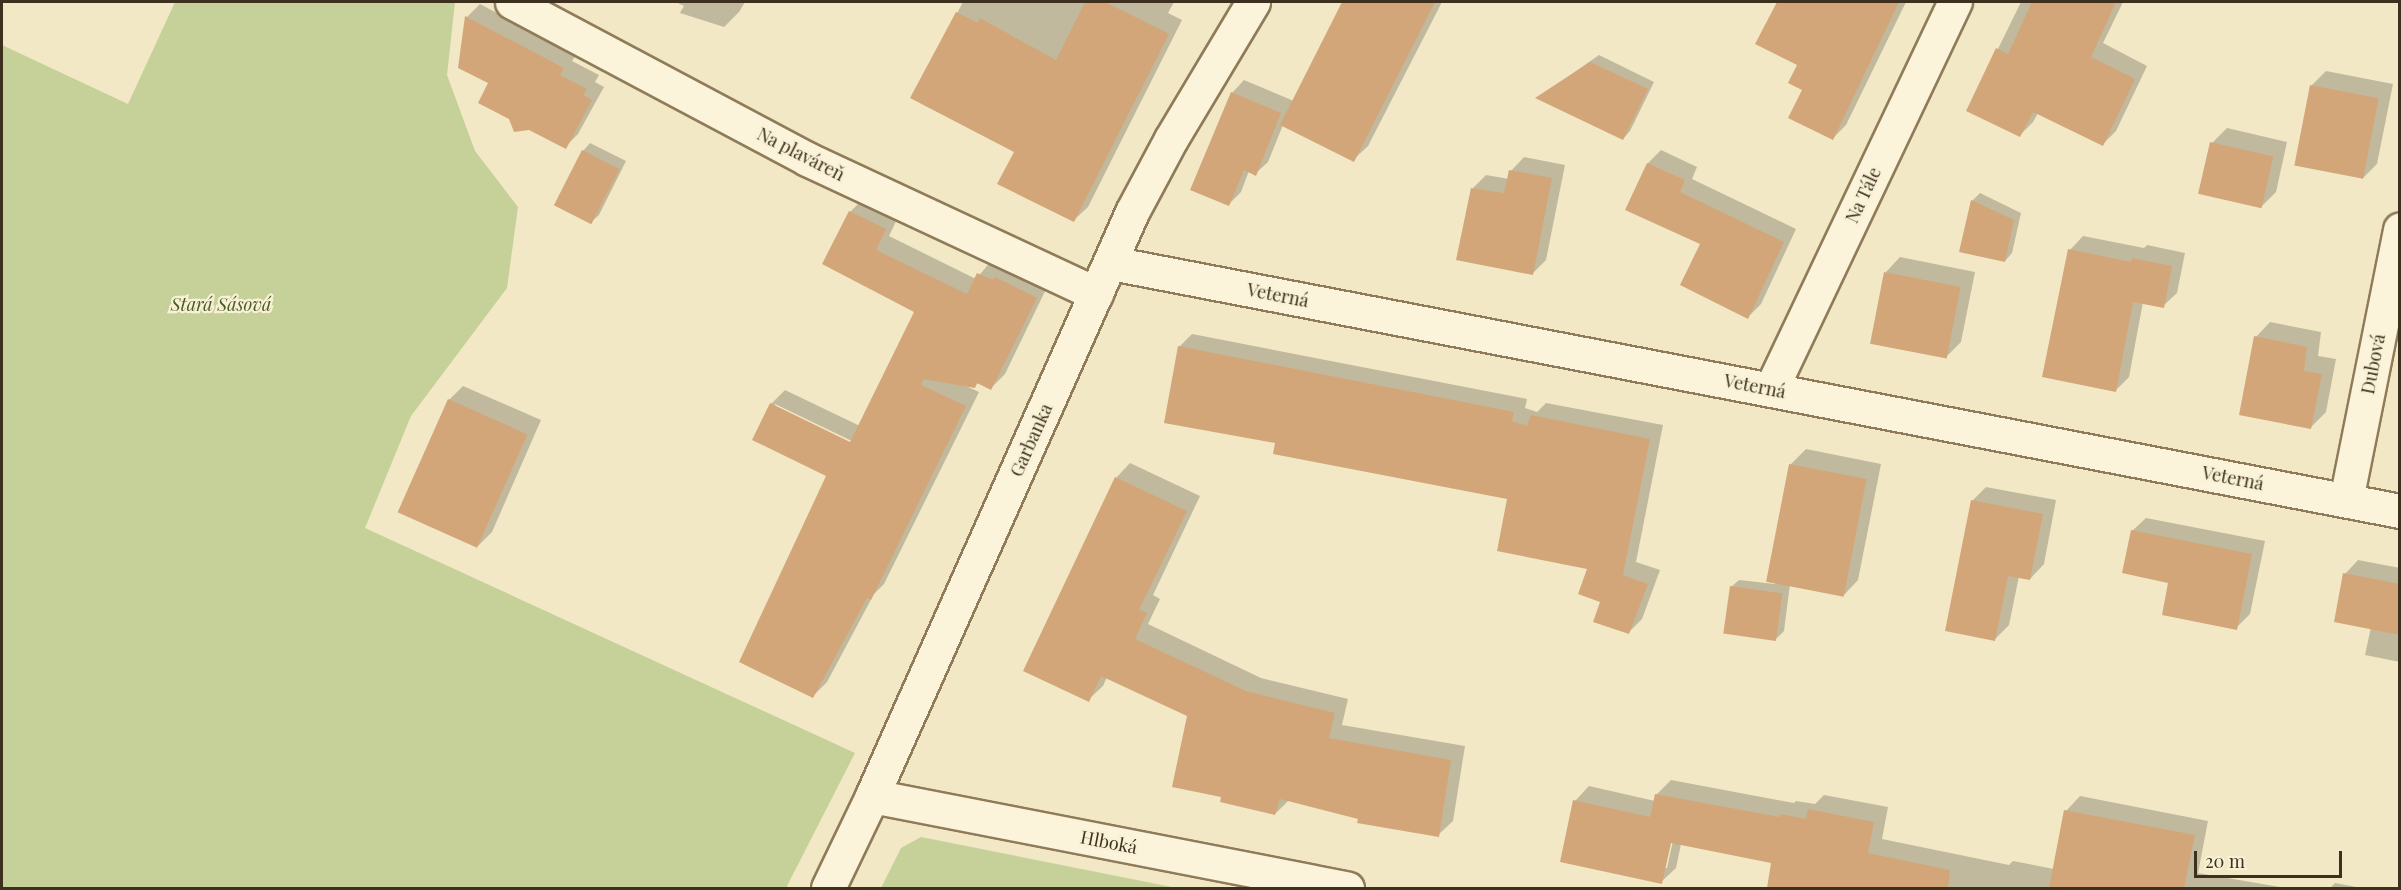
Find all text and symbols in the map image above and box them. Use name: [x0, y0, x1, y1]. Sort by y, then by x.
street label: Na plaváreň: [754, 123, 848, 185]
street label: Na Tále: [1841, 163, 1885, 227]
street label: Veterná: [1245, 278, 1311, 312]
park label: Stará Sásová: [171, 293, 271, 315]
street label: Dubová: [2357, 332, 2389, 396]
street label: Veterná: [1722, 369, 1788, 403]
street label: Garbanka: [1005, 400, 1057, 480]
street label: Veterná: [2200, 461, 2266, 495]
street label: Hlboká: [1079, 826, 1139, 858]
scale bar: [2197, 839, 2346, 877]
text: 20 m: [2205, 849, 2245, 873]

